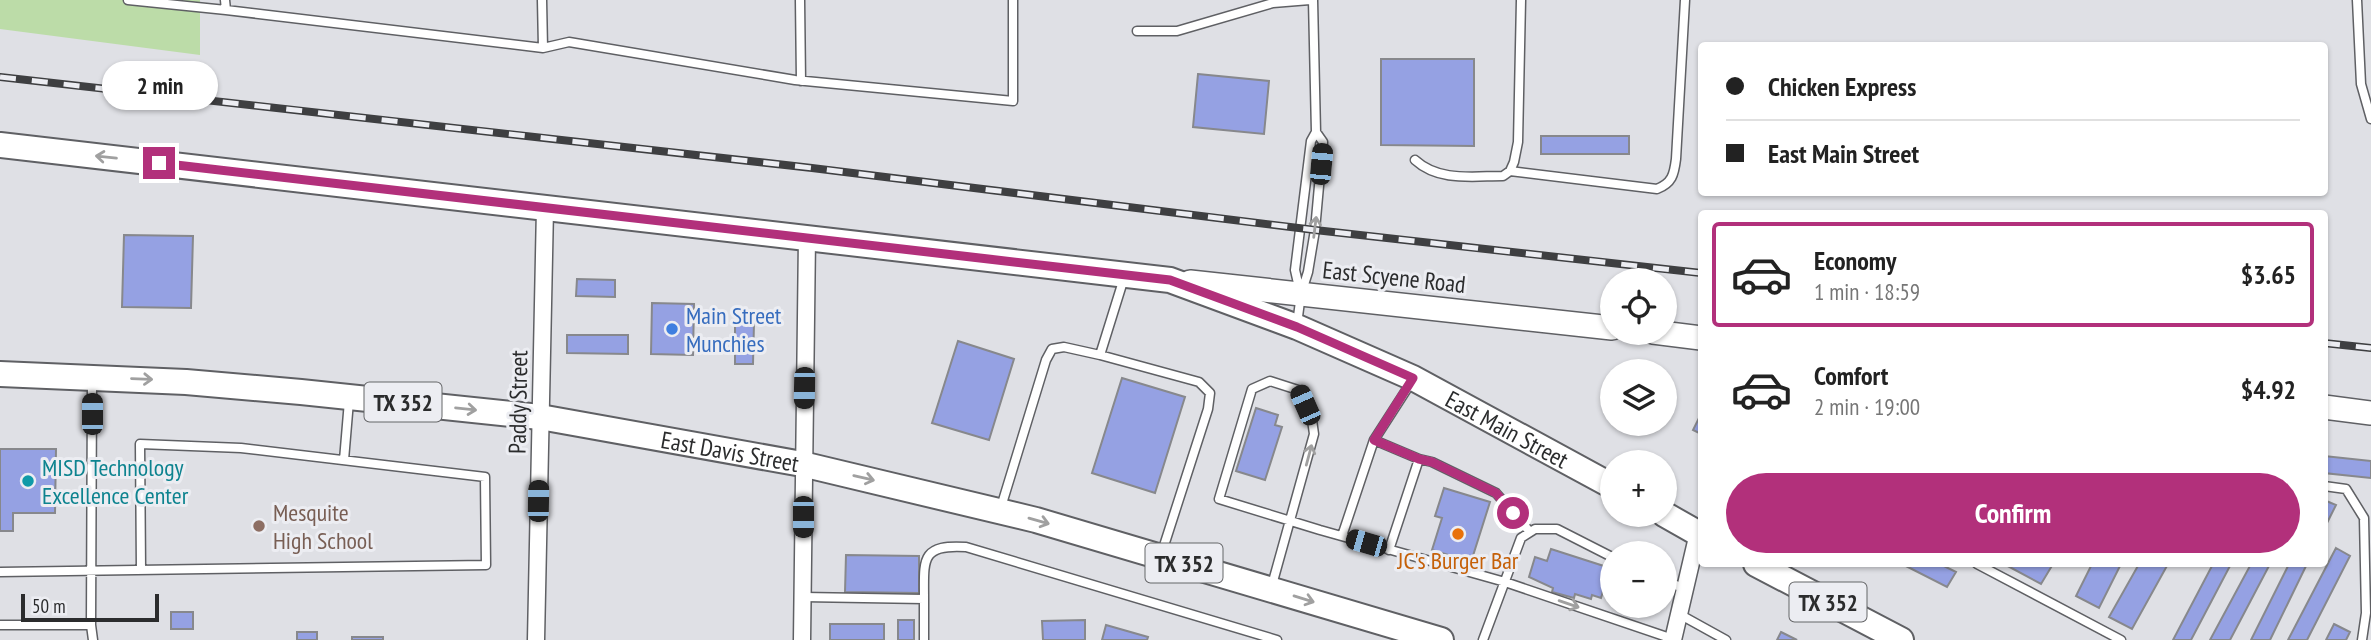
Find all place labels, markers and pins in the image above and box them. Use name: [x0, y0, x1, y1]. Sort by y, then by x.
place label: Main Street Munchies: [686, 300, 782, 359]
marker: Main Street Munchies: [664, 321, 680, 337]
place label: MISD Technology Excellence Center: [42, 452, 189, 511]
marker: MISD Technology Excellence Center: [20, 473, 36, 489]
place label: Mesquite High School: [273, 497, 373, 556]
marker: Mesquite High School: [251, 518, 267, 534]
marker: JC's Burger Bar: [1450, 526, 1466, 542]
place label: JC's Burger Bar: [1397, 545, 1519, 576]

